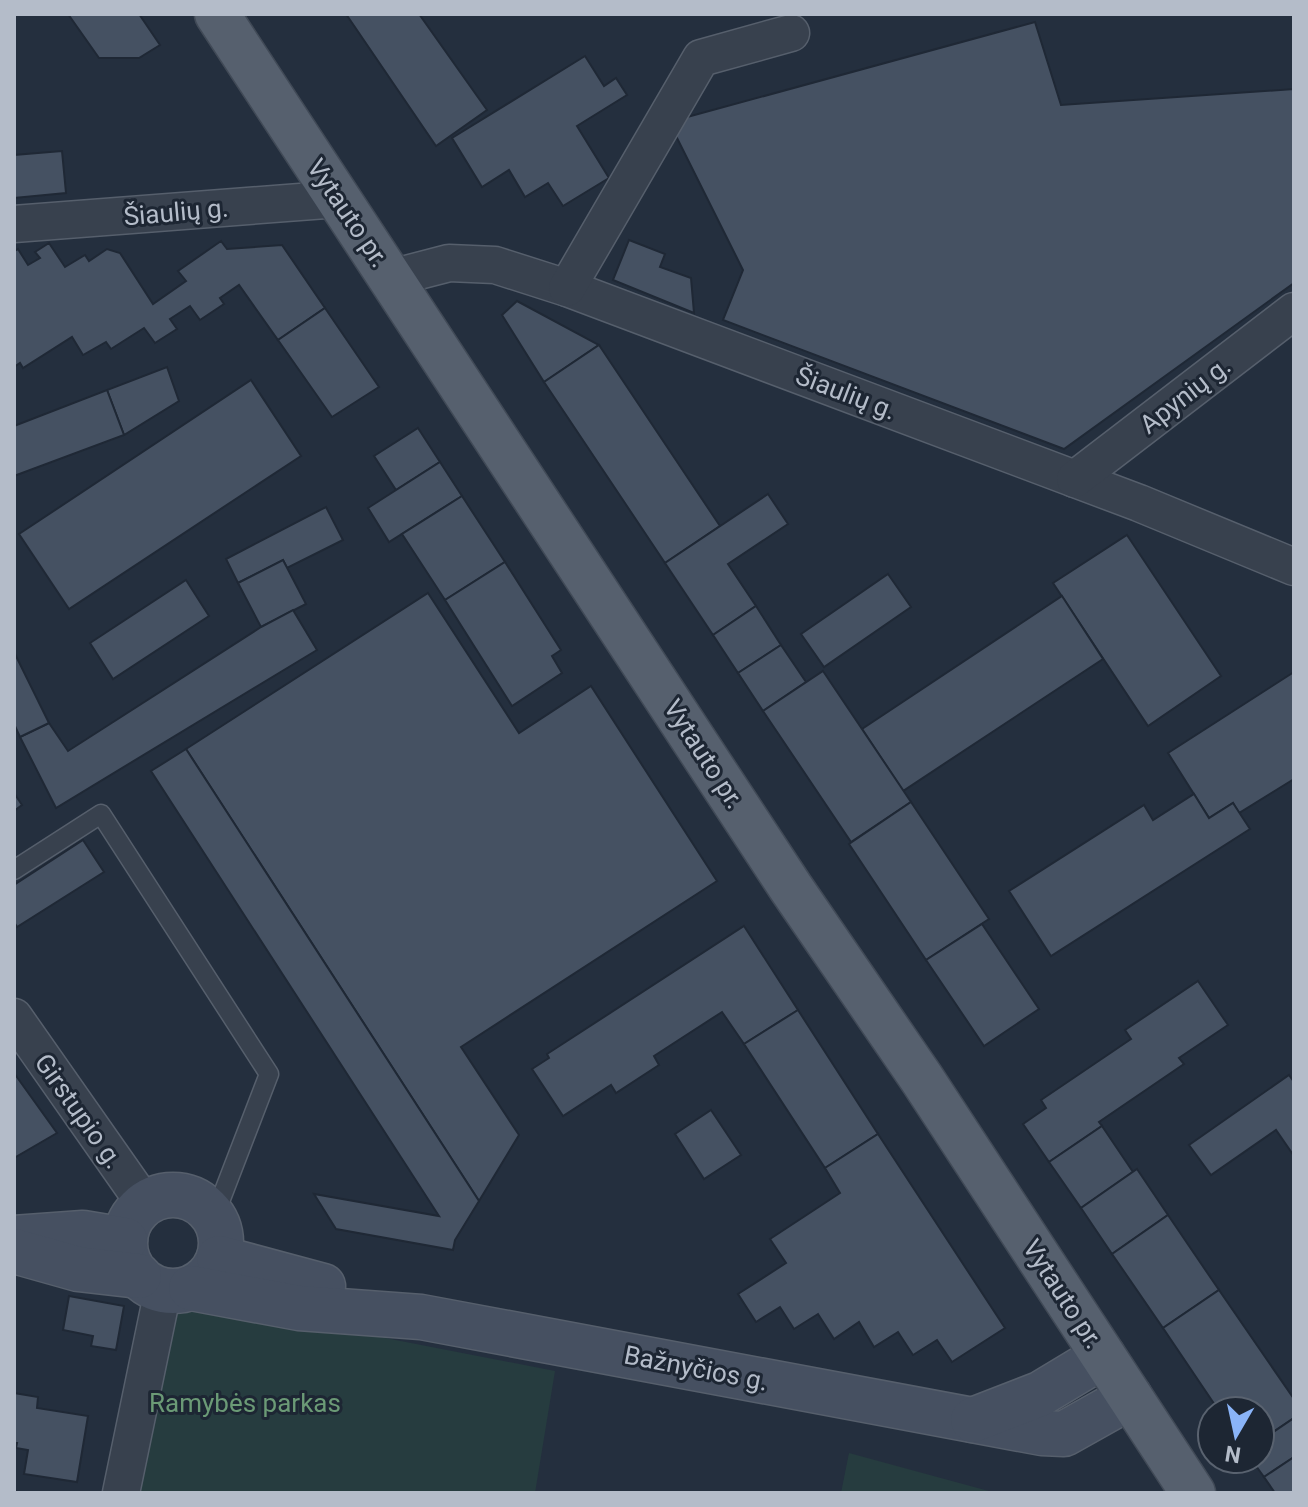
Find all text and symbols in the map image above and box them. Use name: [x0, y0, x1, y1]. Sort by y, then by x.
street label: Vytauto pr.: [301, 153, 395, 273]
street label: Šiaulių g.: [122, 192, 230, 232]
street label: Apynių g.: [1134, 350, 1236, 440]
street label: Šiaulių g.: [792, 360, 900, 426]
street label: Vytauto pr.: [658, 694, 750, 814]
street label: Girstupio g.: [29, 1048, 129, 1174]
street label: Vytauto pr.: [1017, 1234, 1109, 1354]
street label: Bažnyčios g.: [622, 1339, 770, 1397]
park label: Ramybės parkas: [149, 1388, 341, 1418]
north arrow: [1196, 1395, 1276, 1475]
text: N: [1223, 1441, 1243, 1468]

